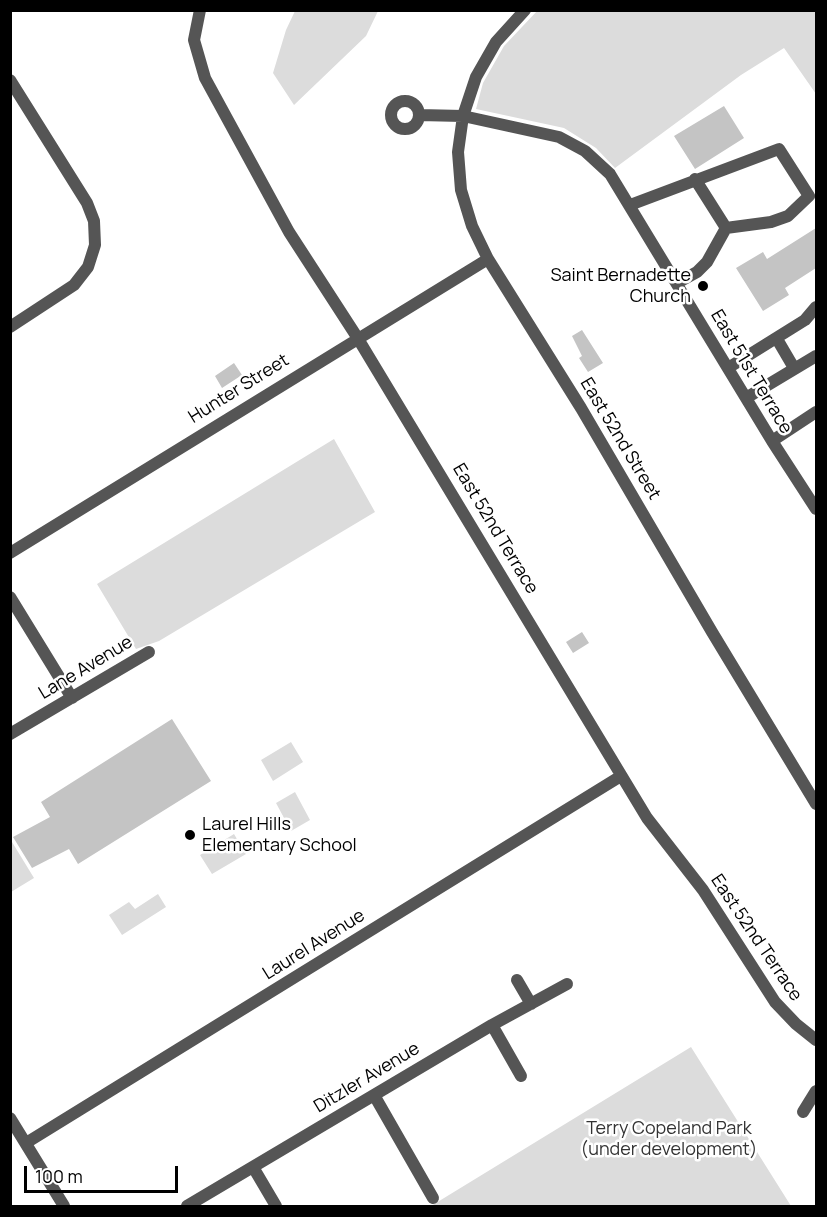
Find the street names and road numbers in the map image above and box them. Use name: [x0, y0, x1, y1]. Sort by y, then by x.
street label: East 51st Terrace: [705, 306, 797, 438]
street label: Hunter Street: [185, 350, 293, 428]
street label: East 52nd Street: [575, 374, 665, 504]
street label: East 52nd Terrace: [448, 460, 542, 598]
street label: Lane Avenue: [35, 632, 137, 704]
street label: East 52nd Terrace: [706, 871, 806, 1005]
street label: Laurel Avenue: [259, 905, 369, 985]
street label: Ditzler Avenue: [310, 1038, 424, 1118]

